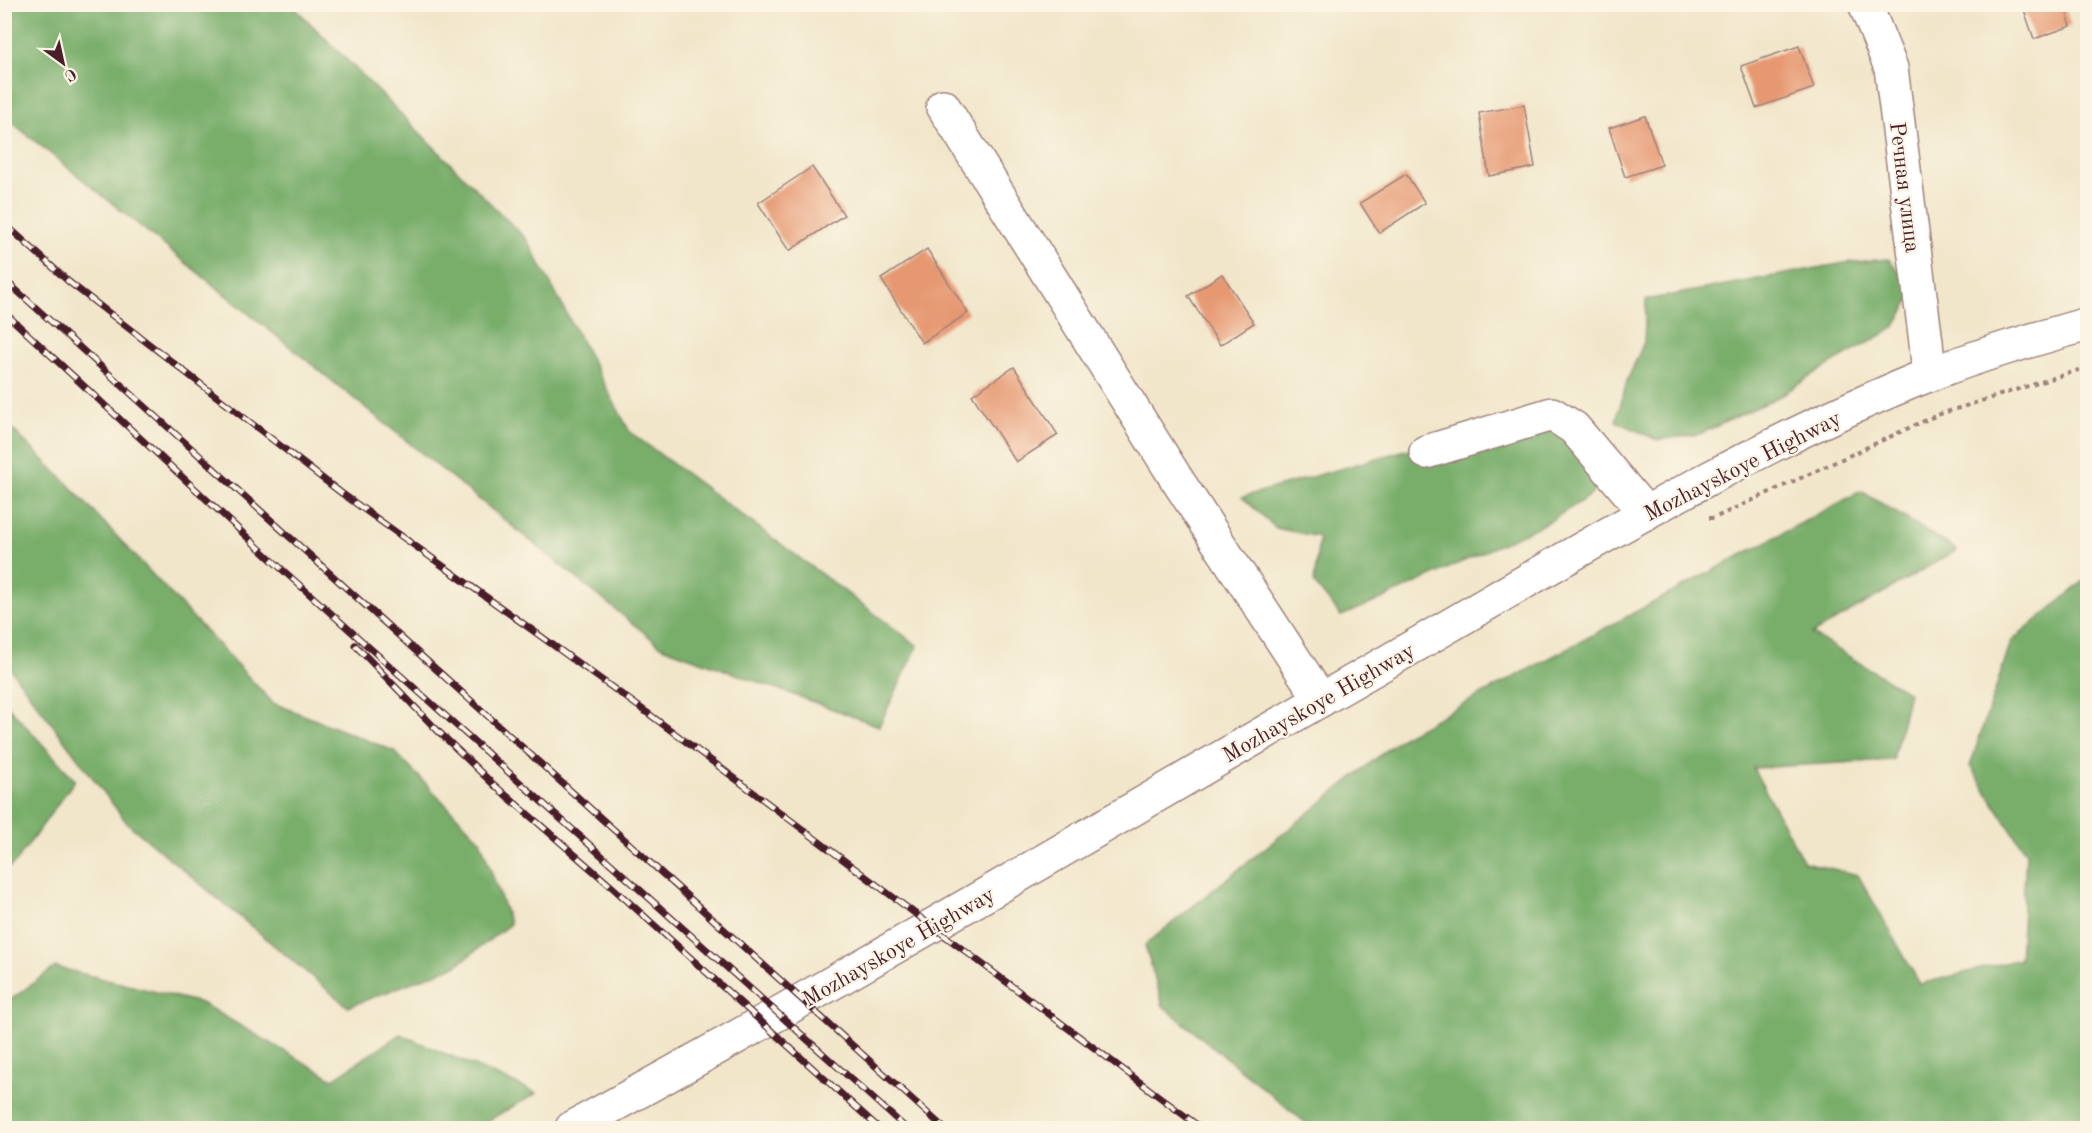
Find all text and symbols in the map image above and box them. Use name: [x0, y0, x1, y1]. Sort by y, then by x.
north arrow: [33, 33, 93, 93]
text: С: [61, 64, 79, 83]
street label: Речная улица: [1885, 121, 1923, 254]
street label: Mozhayskoye Highway: [1641, 407, 1845, 526]
street label: Mozhayskoye Highway: [1219, 640, 1419, 768]
street label: Mozhayskoye Highway: [799, 884, 999, 1012]

